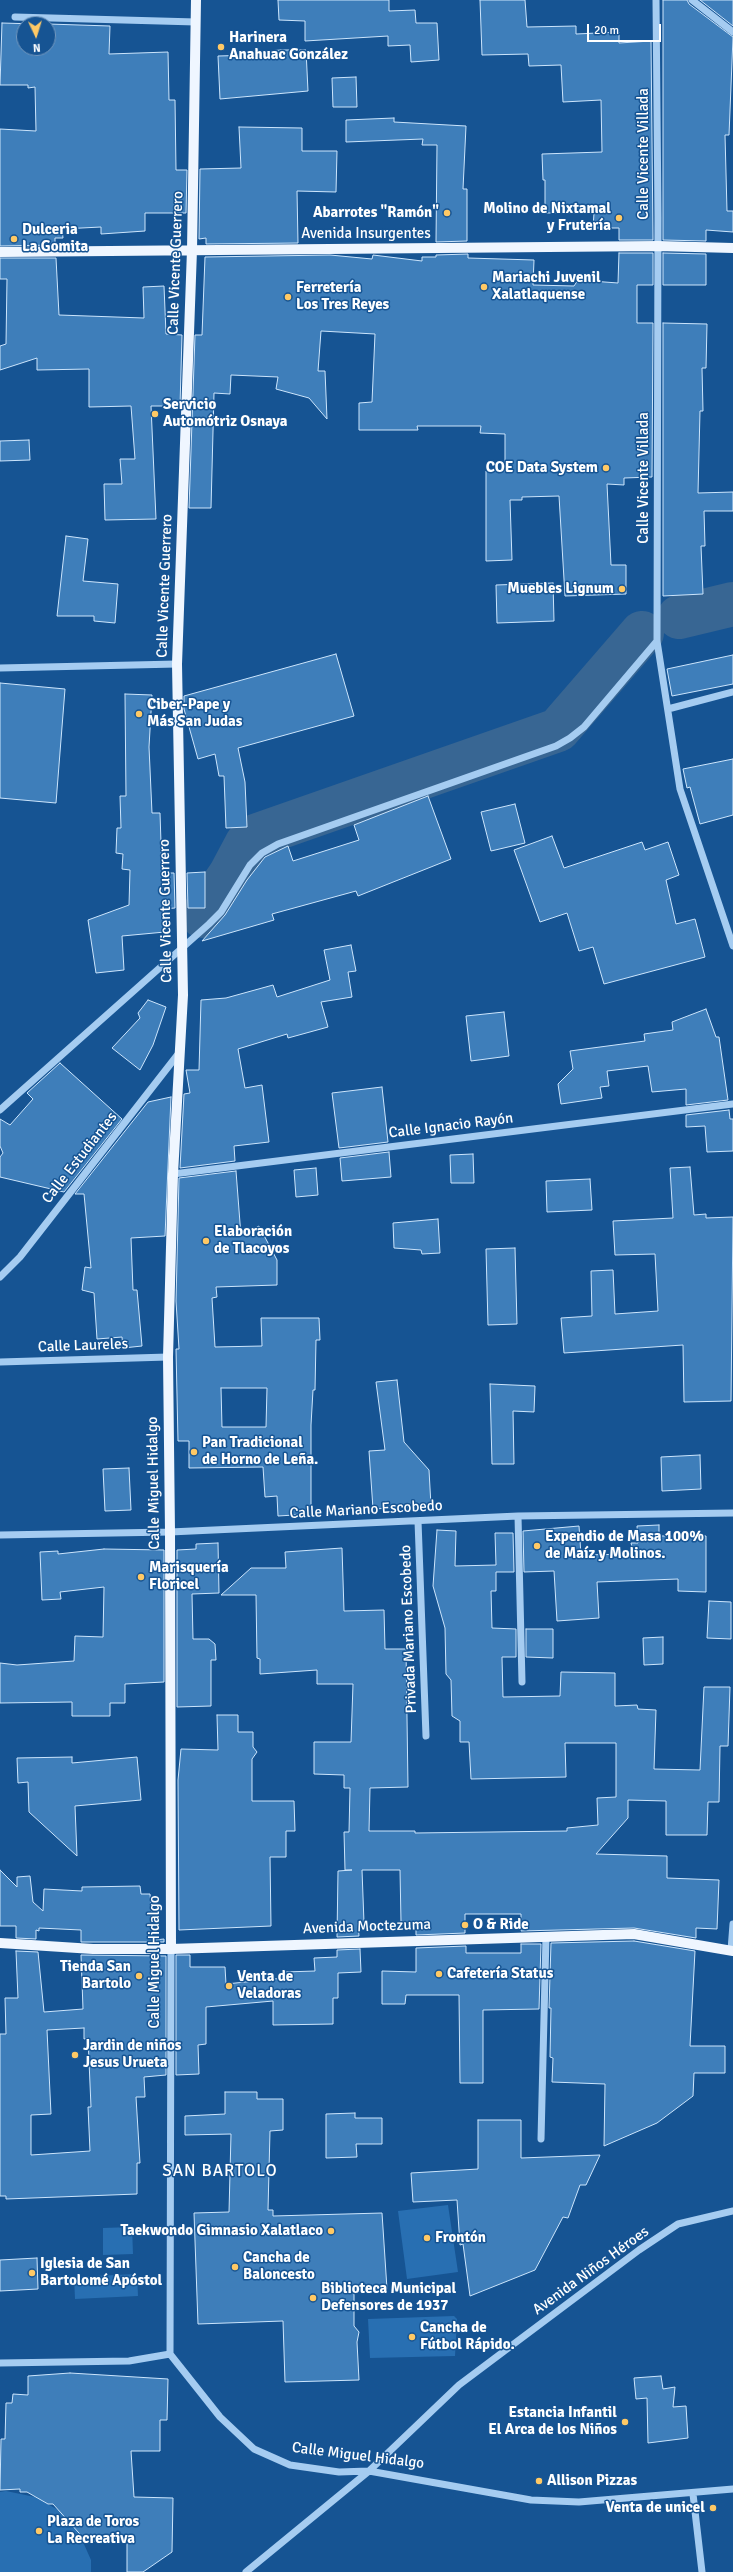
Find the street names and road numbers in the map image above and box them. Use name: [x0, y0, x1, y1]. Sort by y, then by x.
street label: Calle Vicente Villada: [635, 88, 653, 220]
street label: Calle Vicente Guerrero: [164, 191, 188, 335]
street label: Avenida Insurgentes: [301, 225, 431, 243]
street label: Calle Vicente Villada: [635, 412, 653, 544]
street label: Calle Vicente Guerrero: [153, 514, 177, 658]
street label: Calle Vicente Guerrero: [156, 839, 176, 983]
street label: Calle Estudiantes: [39, 1109, 121, 1207]
street label: Calle Ignacio Rayón: [388, 1109, 514, 1143]
street label: Calle Laureles: [38, 1335, 128, 1357]
street label: Calle Miguel Hidalgo: [144, 1416, 164, 1550]
street label: Calle Mariano Escobedo: [289, 1497, 443, 1523]
street label: Privada Mariano Escobedo: [397, 1544, 421, 1714]
street label: Calle Miguel Hidalgo: [146, 1895, 164, 2029]
street label: Avenida Moctezuma: [303, 1916, 431, 1938]
street label: Avenida Niños Héroes: [529, 2223, 653, 2319]
street label: Calle Miguel Hidalgo: [291, 2439, 425, 2473]

